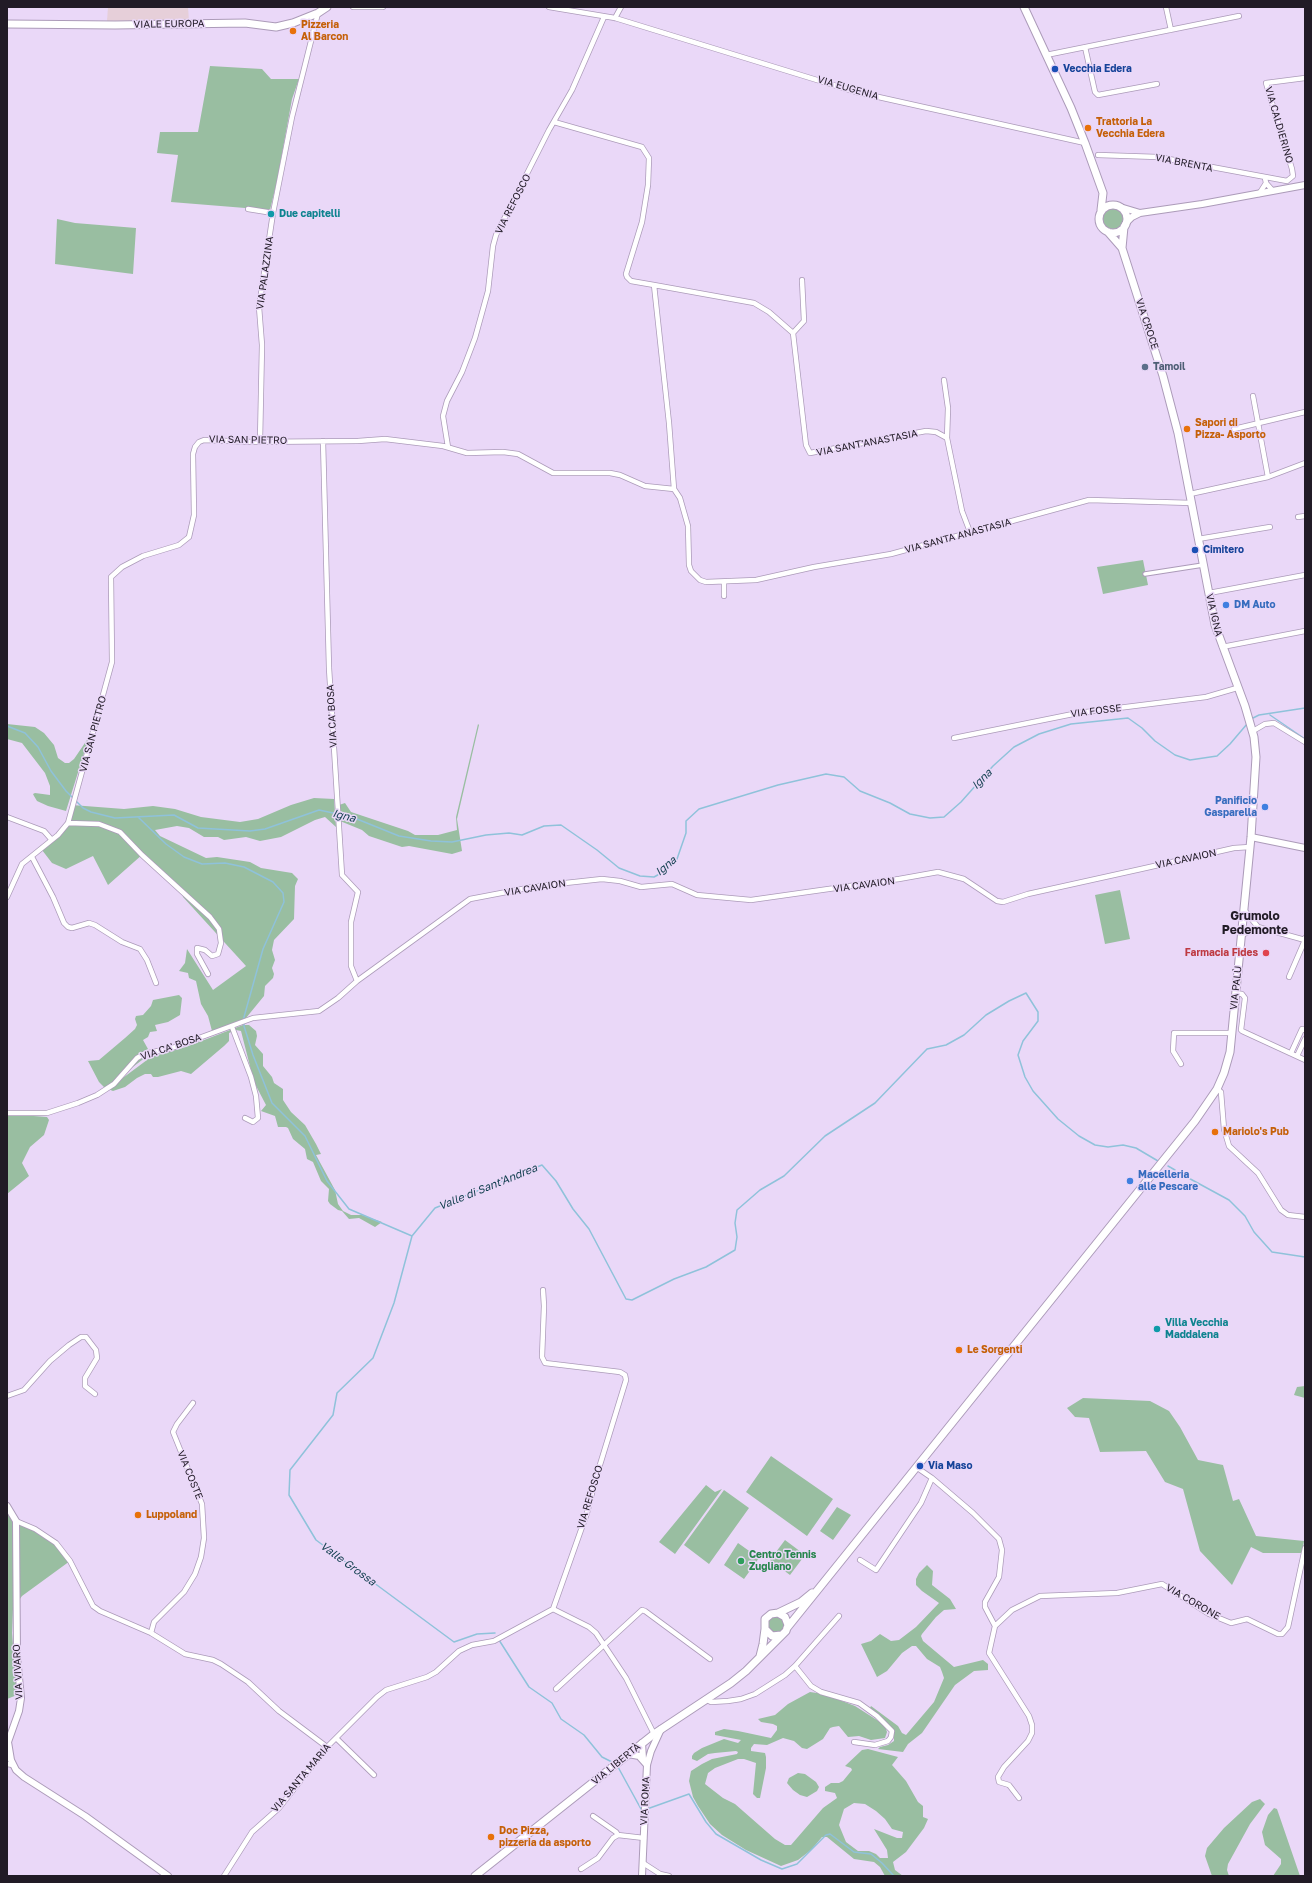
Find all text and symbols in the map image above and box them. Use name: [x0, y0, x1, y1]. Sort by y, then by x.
street label: VIALE EUROPA: [133, 17, 205, 31]
place label: Pizzeria Al Barcon: [301, 19, 348, 42]
marker: Pizzeria Al Barcon: [288, 26, 298, 36]
place label: Vecchia Edera: [1063, 63, 1132, 75]
marker: Vecchia Edera: [1050, 64, 1060, 74]
street label: VIA EUGENIA: [816, 74, 880, 102]
street label: VIA CALDIERINO: [1262, 85, 1296, 165]
place label: Trattoria La Vecchia Edera: [1096, 116, 1165, 140]
marker: Trattoria La Vecchia Edera: [1083, 123, 1093, 133]
street label: VIA BRENTA: [1154, 152, 1214, 174]
street label: VIA REFOSCO: [493, 172, 533, 236]
place label: Due capitelli: [279, 208, 340, 220]
marker: Due capitelli: [266, 209, 276, 219]
street label: VIA PALAZZINA: [254, 236, 276, 310]
street label: VIA CROCE: [1133, 297, 1161, 351]
place label: Tamoil: [1153, 361, 1185, 373]
marker: Tamoil: [1140, 362, 1150, 372]
place label: Sapori di Pizza- Asporto: [1195, 417, 1266, 440]
marker: Sapori di Pizza- Asporto: [1182, 424, 1192, 434]
street label: VIA SANT'ANASTASIA: [815, 427, 919, 459]
street label: VIA SAN PIETRO: [209, 433, 287, 447]
street label: VIA SANTA ANASTASIA: [903, 516, 1013, 556]
place label: Cimitero: [1203, 544, 1244, 556]
marker: Cimitero: [1190, 545, 1200, 555]
street label: VIA IGNA: [1203, 592, 1225, 638]
place label: DM Auto: [1234, 599, 1275, 611]
marker: DM Auto: [1221, 600, 1231, 610]
street label: VIA CA' BOSA: [324, 684, 340, 748]
street label: VIA SAN PIETRO: [77, 695, 109, 773]
street label: VIA FOSSE: [1070, 702, 1122, 720]
water label: Igna: [969, 766, 995, 792]
place label: Panificio Gasparella: [1204, 795, 1257, 818]
marker: Panificio Gasparella: [1260, 802, 1270, 812]
water label: Igna: [331, 807, 357, 825]
street label: VIA CAVAION: [1154, 847, 1218, 871]
water label: Igna: [653, 853, 679, 879]
street label: VIA CAVAION: [832, 875, 896, 895]
street label: VIA CAVAION: [503, 877, 567, 899]
district label: Grumolo Pedemonte: [1222, 909, 1288, 937]
place label: Farmacia Fides: [1185, 947, 1258, 959]
marker: Farmacia Fides: [1261, 948, 1271, 958]
street label: VIA PALÙ: [1228, 965, 1244, 1011]
street label: VIA CA' BOSA: [139, 1031, 203, 1063]
place label: Mariolo's Pub: [1223, 1126, 1289, 1138]
marker: Mariolo's Pub: [1210, 1127, 1220, 1137]
water label: Valle di Sant'Andrea: [437, 1161, 539, 1213]
place label: Macelleria alle Pescare: [1138, 1169, 1198, 1192]
marker: Macelleria alle Pescare: [1125, 1176, 1135, 1186]
place label: Villa Vecchia Maddalena: [1165, 1317, 1228, 1340]
marker: Villa Vecchia Maddalena: [1152, 1324, 1162, 1334]
place label: Le Sorgenti: [967, 1344, 1022, 1356]
marker: Le Sorgenti: [954, 1345, 964, 1355]
street label: VIA COSTE: [175, 1449, 205, 1501]
place label: Via Maso: [928, 1460, 972, 1472]
marker: Via Maso: [915, 1461, 925, 1471]
street label: VIA REFOSCO: [575, 1464, 605, 1530]
place label: Luppoland: [146, 1509, 197, 1521]
marker: Luppoland: [133, 1510, 143, 1520]
water label: Valle Grossa: [318, 1539, 378, 1589]
place label: Centro Tennis Zugliano: [749, 1549, 816, 1572]
marker: Centro Tennis Zugliano: [736, 1556, 746, 1566]
street label: VIA CORONE: [1164, 1582, 1222, 1622]
street label: VIA VIVARO: [11, 1644, 25, 1700]
street label: VIA SANTA MARIA: [269, 1741, 333, 1815]
street label: VIA LIBERTÀ: [589, 1741, 643, 1787]
street label: VIA ROMA: [638, 1776, 652, 1826]
place label: Doc Pizza, pizzeria da asporto: [499, 1825, 591, 1848]
marker: Doc Pizza, pizzeria da asporto: [486, 1832, 496, 1842]

